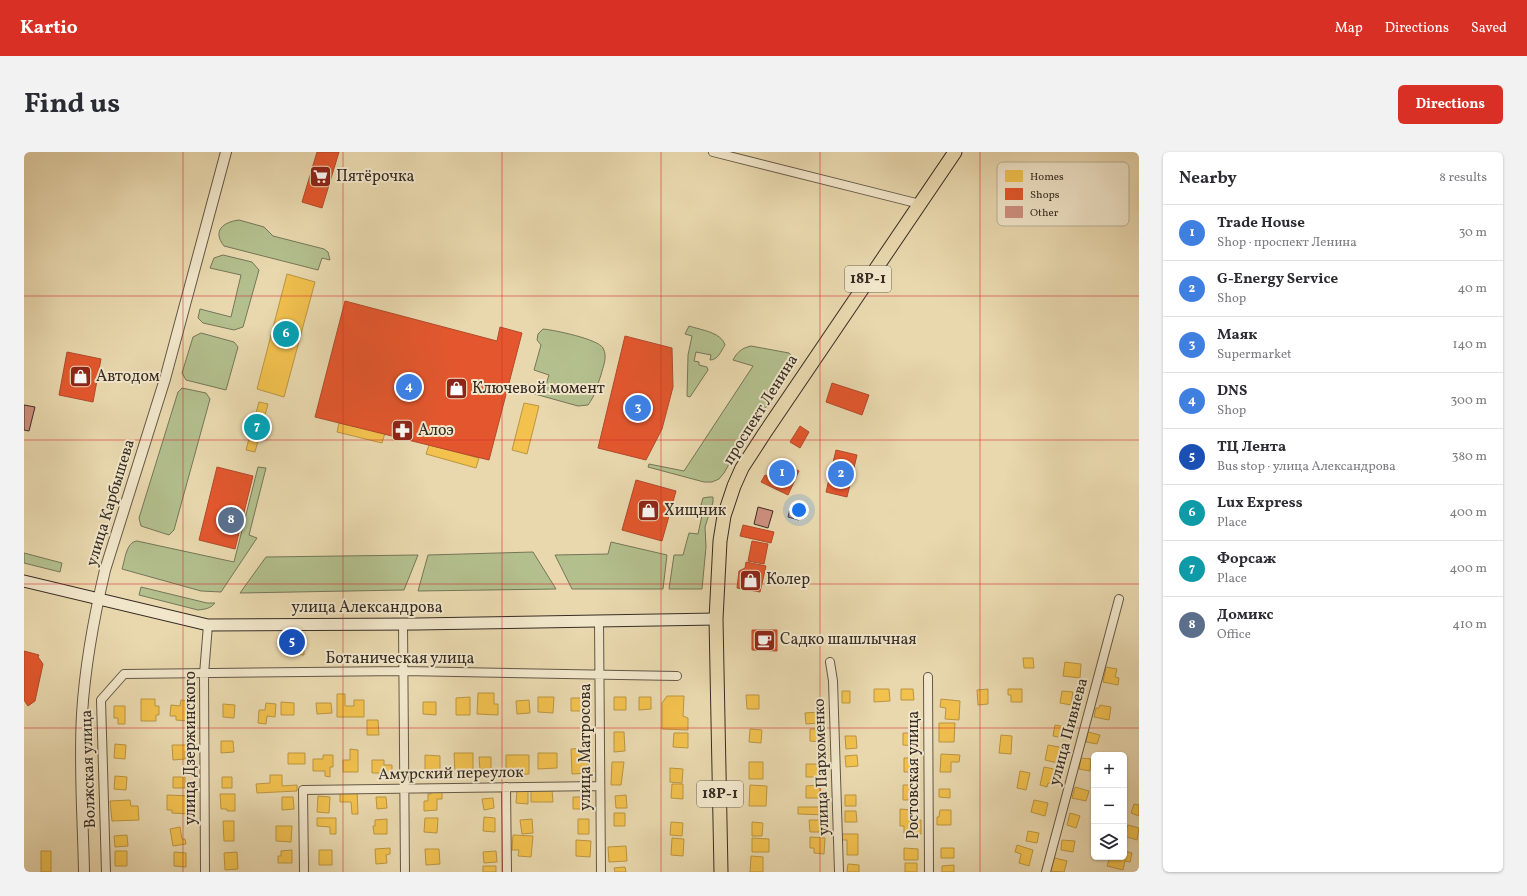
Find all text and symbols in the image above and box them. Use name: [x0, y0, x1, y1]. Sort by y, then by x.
text: Kartio: [20, 15, 78, 41]
text: Map: [1335, 19, 1363, 38]
text: Directions: [1385, 19, 1449, 38]
text: Saved: [1471, 19, 1507, 38]
text: Find us: [24, 85, 120, 124]
button: Directions: [1398, 85, 1503, 124]
legend: [997, 162, 1129, 226]
supermarket icon: Пятёрочка: [307, 164, 333, 190]
place label: Пятёрочка: [336, 166, 415, 188]
text: Nearby: [1179, 167, 1237, 190]
text: 8 results: [1439, 169, 1487, 187]
text: Homes: [1030, 170, 1064, 185]
text: Shops: [1030, 188, 1060, 203]
text: Other: [1030, 206, 1059, 221]
text: Trade House: [1217, 213, 1305, 234]
text: 1: [1189, 224, 1195, 242]
text: 30 m: [1459, 224, 1487, 242]
text: Shop · проспект Ленина: [1217, 234, 1357, 252]
road number: 18Р-1: [845, 266, 891, 292]
text: G-Energy Service: [1217, 269, 1338, 290]
text: 2: [1189, 280, 1195, 298]
text: 40 m: [1458, 280, 1487, 298]
text: Shop: [1217, 290, 1246, 308]
pin: 6: [273, 319, 299, 349]
text: Маяк: [1217, 325, 1257, 346]
text: 3: [1189, 336, 1195, 354]
text: 140 m: [1453, 336, 1487, 354]
text: Supermarket: [1217, 346, 1292, 364]
street label: проспект Ленина: [718, 351, 804, 469]
shop icon: Автодом: [67, 364, 93, 390]
place label: Автодом: [96, 366, 160, 388]
pin: 4: [396, 372, 422, 402]
shop icon: Ключевой момент: [443, 376, 469, 402]
place label: Ключевой момент: [472, 378, 605, 400]
text: DNS: [1217, 381, 1247, 402]
text: 4: [1188, 392, 1196, 410]
text: 300 m: [1451, 392, 1487, 410]
pin: 3: [625, 393, 651, 423]
text: Shop: [1217, 402, 1246, 420]
pin: 7: [244, 412, 270, 442]
pharmacy icon: Алоэ: [389, 418, 415, 444]
place label: Алоэ: [418, 420, 454, 442]
street label: улица Карбышева: [81, 437, 141, 569]
text: ТЦ Лента: [1217, 437, 1286, 458]
text: 5: [1189, 448, 1195, 466]
text: 380 m: [1452, 448, 1487, 466]
pin: 1: [769, 458, 795, 488]
text: Bus stop · улица Александрова: [1217, 458, 1396, 476]
pin: 2: [828, 459, 854, 489]
text: Lux Express: [1217, 493, 1303, 514]
shop icon: Хищник: [636, 498, 662, 524]
place label: Хищник: [664, 500, 727, 522]
your location: [789, 500, 809, 520]
text: 6: [1188, 504, 1196, 522]
text: 400 m: [1450, 504, 1487, 522]
pin: 8: [218, 505, 244, 535]
text: Place: [1217, 514, 1247, 532]
text: Форсаж: [1217, 549, 1276, 570]
text: 7: [1189, 560, 1195, 578]
text: 400 m: [1450, 560, 1487, 578]
shop icon: Колер: [738, 567, 764, 593]
place label: Колер: [766, 569, 810, 591]
text: Place: [1217, 570, 1247, 588]
street label: улица Александрова: [291, 597, 443, 619]
text: Домикс: [1217, 605, 1273, 626]
text: 8: [1188, 616, 1196, 634]
text: 410 m: [1452, 616, 1487, 634]
text: Office: [1217, 626, 1251, 644]
pin: 5: [279, 627, 305, 657]
cafe icon: Садко шашлычная: [751, 627, 777, 653]
place label: Садко шашлычная: [780, 629, 917, 651]
street label: Ботаническая улица: [325, 648, 475, 670]
street label: улица Дзержинского: [180, 671, 202, 825]
street label: улица Пивнева: [1044, 676, 1094, 788]
street label: улица Матросова: [575, 683, 597, 811]
street label: улица Пархоменко: [809, 698, 835, 836]
street label: Волжская улица: [76, 709, 102, 829]
street label: Ростовская улица: [903, 711, 925, 839]
map controls: [1091, 752, 1127, 860]
button: +: [1091, 752, 1127, 788]
street label: Амурский переулок: [378, 762, 524, 786]
road number: 18Р-1: [697, 781, 743, 807]
button: −: [1091, 788, 1127, 824]
button: layers: [1091, 824, 1127, 860]

